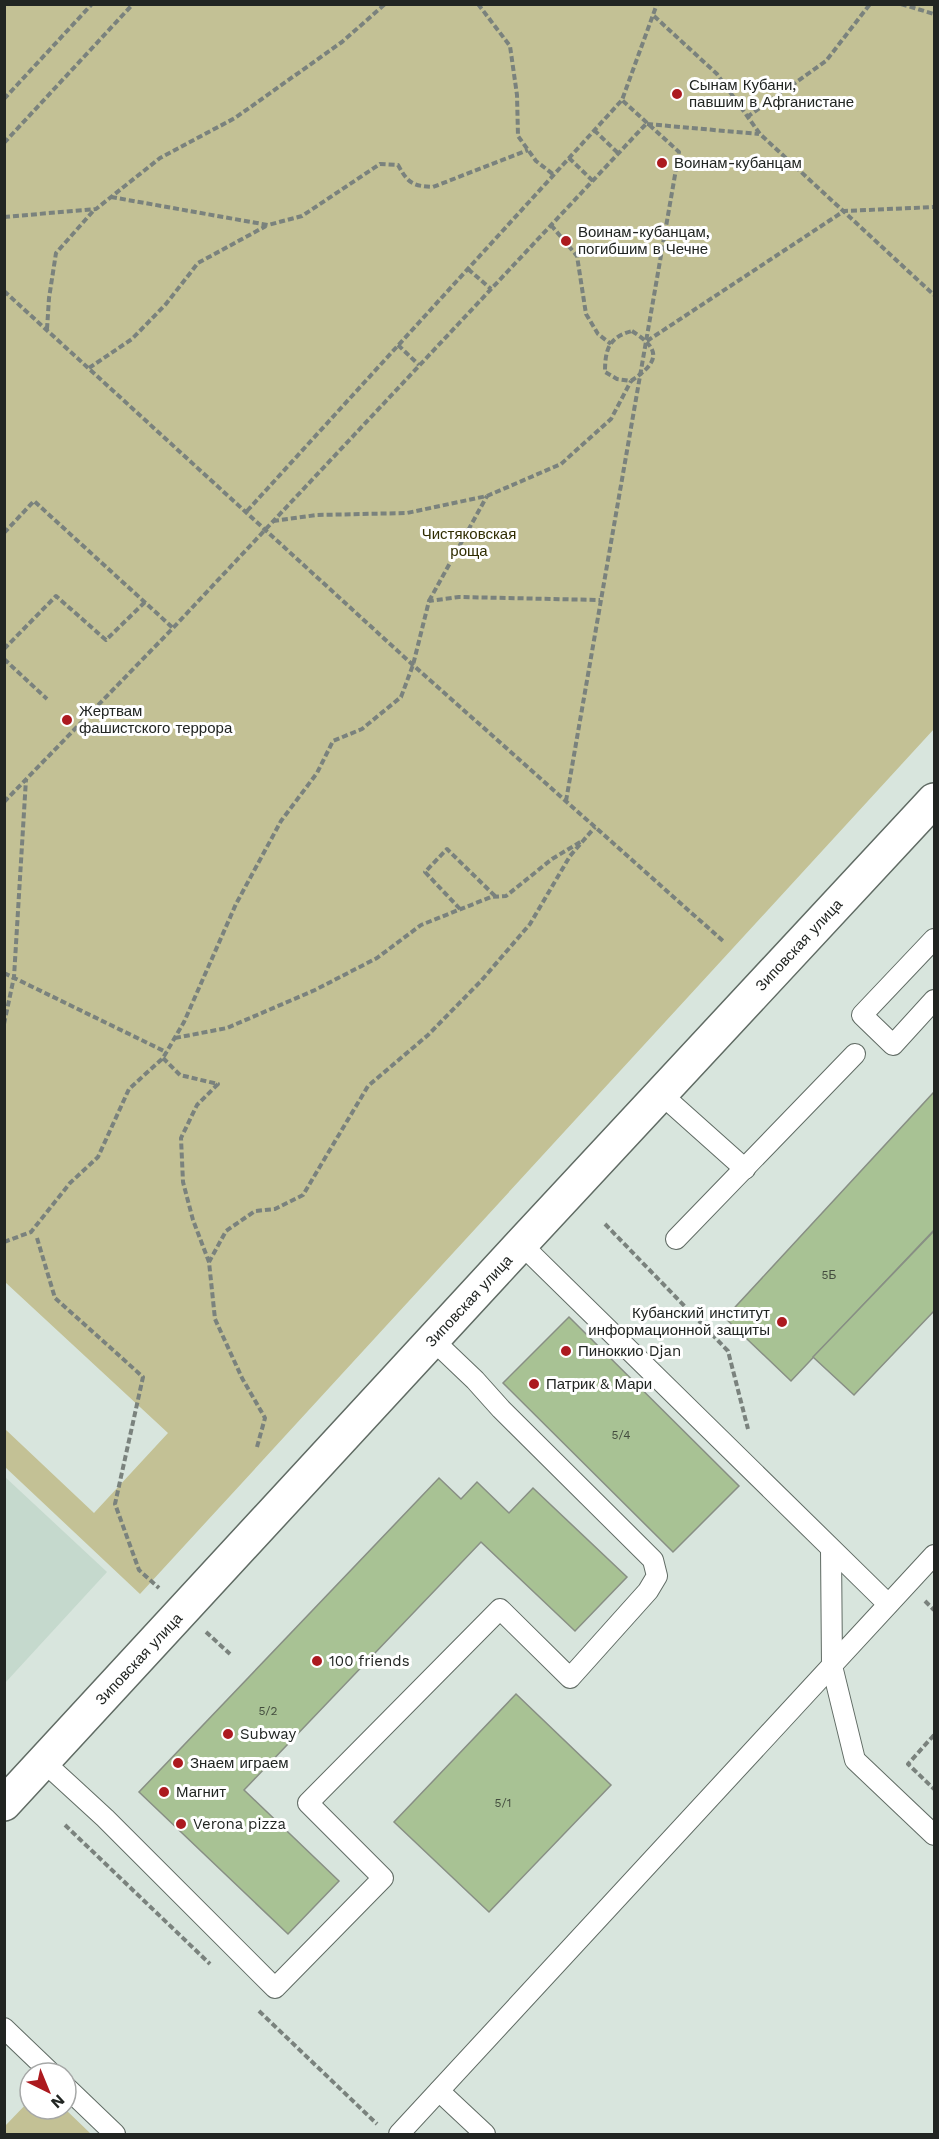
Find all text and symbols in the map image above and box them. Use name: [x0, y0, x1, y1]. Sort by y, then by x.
place label: Сынам Кубани, павшим в Афганистане: [689, 76, 854, 111]
marker: Сынам Кубани, павшим в Афганистане: [670, 87, 684, 101]
place label: Воинам-кубанцам: [674, 154, 802, 172]
marker: Воинам-кубанцам: [655, 156, 669, 170]
place label: Воинам-кубанцам, погибшим в Чечне: [578, 223, 710, 258]
marker: Воинам-кубанцам, погибшим в Чечне: [559, 234, 573, 248]
park label: Чистяковская роща: [422, 525, 516, 560]
place label: Жертвам фашистского террора: [79, 702, 233, 737]
marker: Жертвам фашистского террора: [60, 713, 74, 727]
street label: Зиповская улица: [752, 895, 847, 995]
street label: Зиповская улица: [422, 1251, 517, 1351]
house number: 5Б: [822, 1268, 837, 1282]
place label: Кубанский институт информационной защиты: [588, 1304, 770, 1339]
marker: Кубанский институт информационной защиты: [775, 1315, 789, 1329]
place label: Пиноккио Djan: [578, 1342, 681, 1360]
marker: Пиноккио Djan: [559, 1344, 573, 1358]
place label: Патрик & Мари: [546, 1375, 652, 1393]
marker: Патрик & Мари: [527, 1377, 541, 1391]
house number: 5/4: [611, 1428, 631, 1442]
street label: Зиповская улица: [92, 1609, 187, 1709]
place label: 100 friends: [329, 1652, 410, 1670]
marker: 100 friends: [310, 1654, 324, 1668]
house number: 5/2: [258, 1704, 278, 1718]
place label: Subway: [240, 1725, 296, 1743]
marker: Subway: [221, 1727, 235, 1741]
place label: Знаем играем: [190, 1754, 289, 1772]
marker: Знаем играем: [171, 1756, 185, 1770]
place label: Магнит: [176, 1783, 226, 1801]
marker: Магнит: [157, 1785, 171, 1799]
house number: 5/1: [495, 1796, 511, 1810]
place label: Verona pizza: [193, 1815, 287, 1833]
marker: Verona pizza: [174, 1817, 188, 1831]
north arrow: [18, 2061, 78, 2121]
text: N: [47, 2091, 69, 2113]

